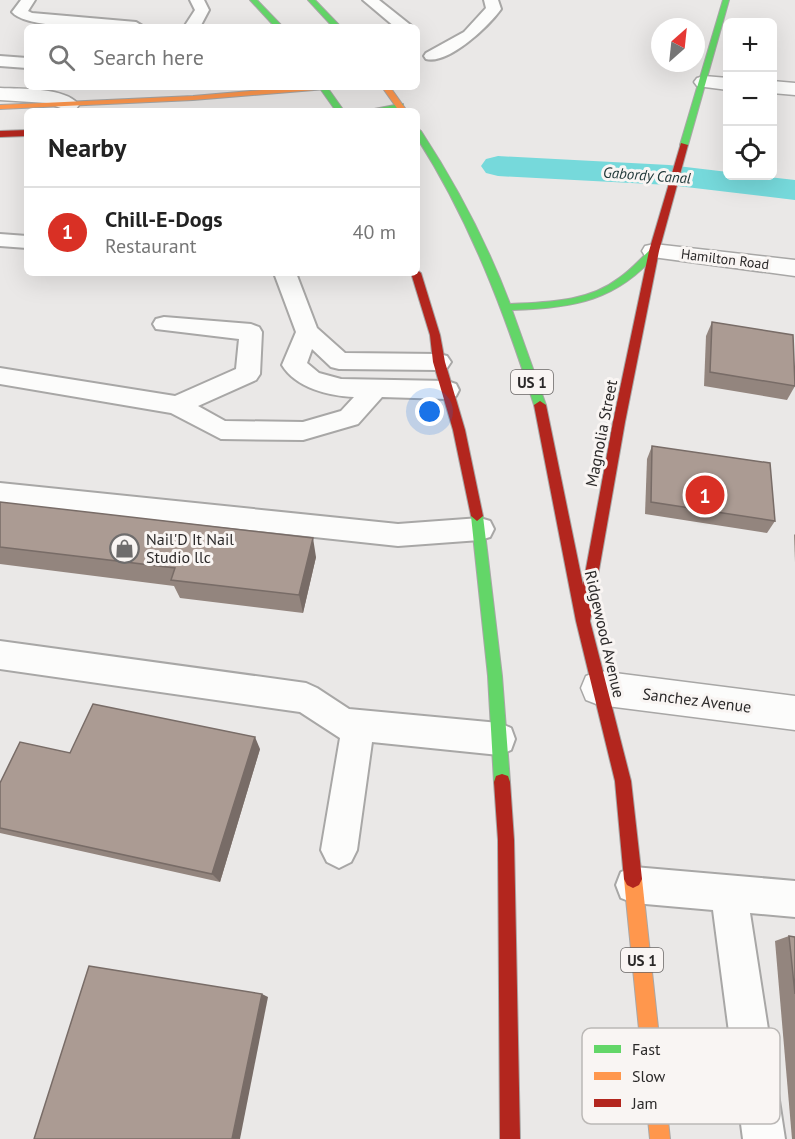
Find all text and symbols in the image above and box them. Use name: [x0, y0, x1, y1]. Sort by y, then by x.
north arrow: [651, 18, 705, 72]
map controls: [723, 18, 777, 180]
button: +: [723, 18, 777, 72]
search box: [24, 24, 420, 90]
icon: search: [45, 41, 78, 74]
text: Search here: [93, 43, 204, 71]
button: −: [723, 72, 777, 126]
button: locate: [723, 126, 777, 180]
text: Nearby: [48, 131, 126, 164]
water label: Gabordy Canal: [602, 162, 692, 188]
text: Chill-E-Dogs: [105, 205, 223, 233]
text: 1: [62, 219, 73, 245]
text: 40 m: [353, 219, 396, 245]
text: Restaurant: [105, 233, 196, 259]
street label: Hamilton Road: [680, 245, 770, 273]
road number: US 1: [511, 370, 553, 394]
street label: Magnolia Street: [581, 377, 621, 488]
your location: [415, 397, 444, 426]
pin: 1: [686, 472, 724, 518]
place label: Nail'D It Nail Studio llc: [146, 529, 234, 567]
shop icon: Nail'D It Nail Studio llc: [109, 532, 141, 564]
street label: Ridgewood Avenue: [581, 568, 629, 700]
street label: Sanchez Avenue: [641, 683, 753, 717]
road number: US 1: [621, 948, 663, 972]
legend: [582, 1028, 780, 1124]
text: Fast: [632, 1039, 661, 1059]
text: Slow: [632, 1066, 666, 1086]
text: Jam: [631, 1093, 658, 1113]

